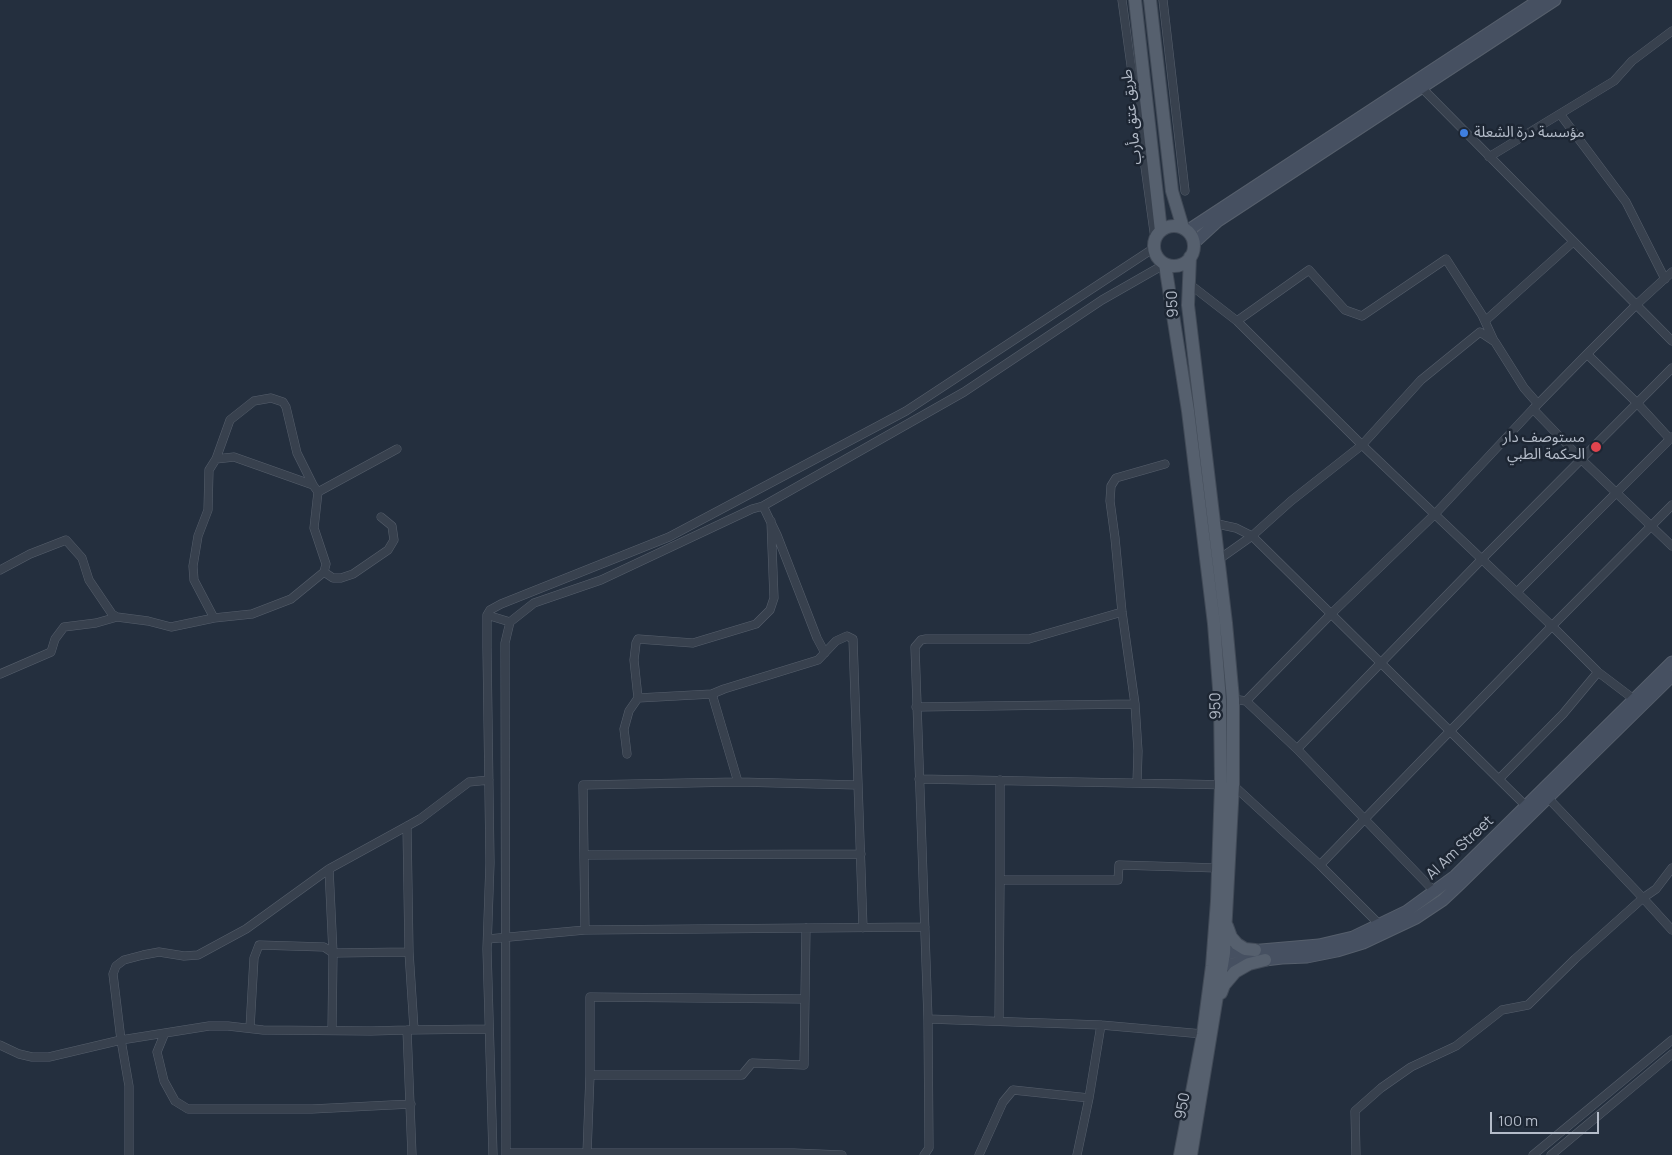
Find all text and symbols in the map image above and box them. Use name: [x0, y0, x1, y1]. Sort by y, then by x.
street label: طريق عتق مأرب: [1118, 68, 1146, 166]
place label: مؤسسة درة الشعلة: [1474, 124, 1585, 142]
marker: مؤسسة درة الشعلة: [1458, 127, 1470, 139]
street label: 950: [1164, 290, 1182, 318]
place label: مستوصف دار الحكمة الطبي: [1502, 429, 1585, 464]
marker: مستوصف دار الحكمة الطبي: [1589, 440, 1603, 454]
street label: 950: [1207, 692, 1225, 720]
street label: Al Am Street: [1423, 812, 1497, 884]
street label: 950: [1172, 1091, 1194, 1121]
scale bar: [1492, 1102, 1601, 1134]
text: 100 m: [1498, 1110, 1538, 1131]

